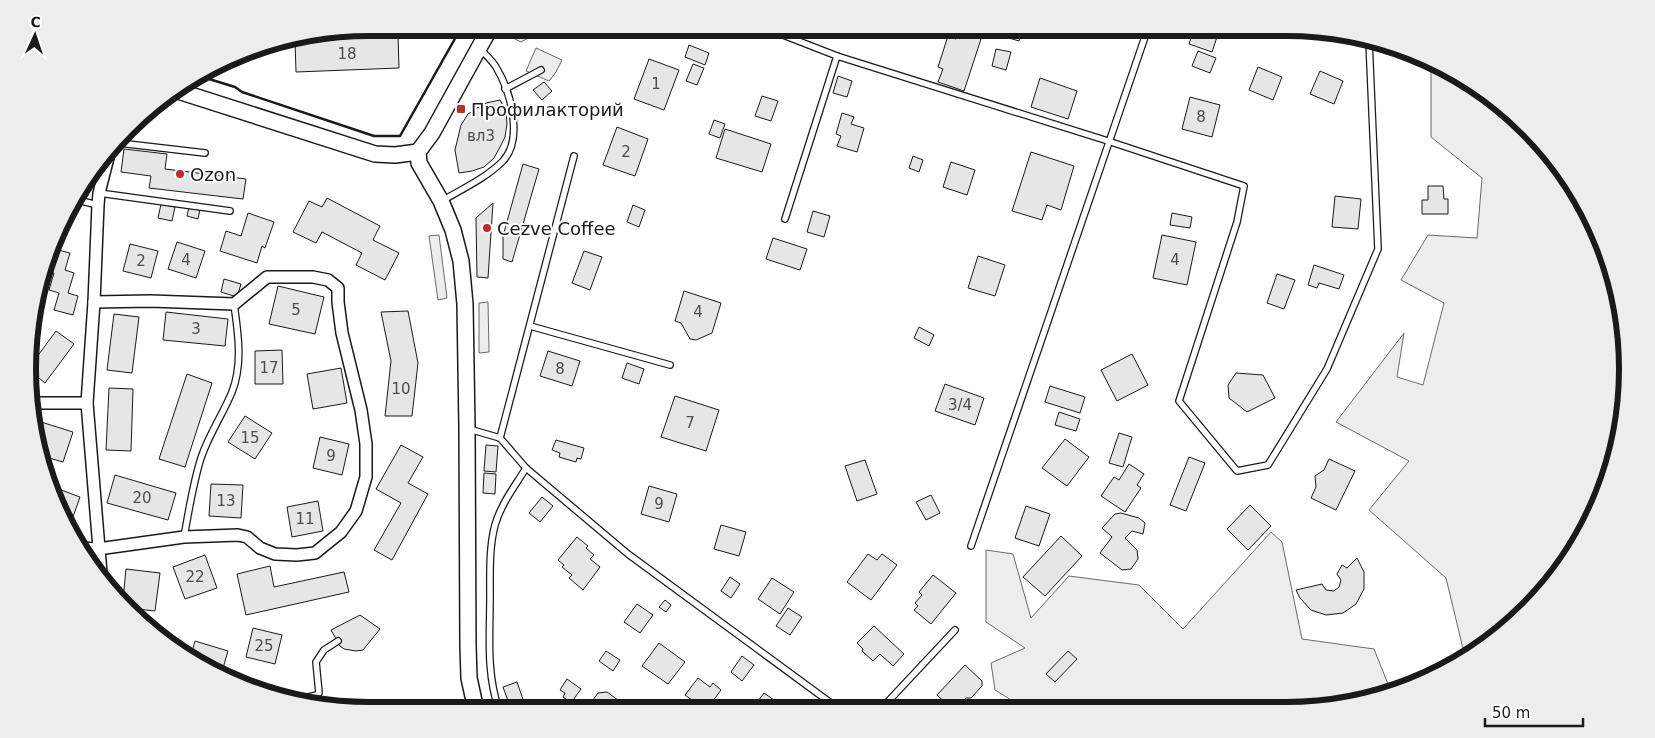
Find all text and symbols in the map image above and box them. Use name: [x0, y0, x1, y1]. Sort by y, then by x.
north arrow: [10, 10, 60, 60]
text: С: [30, 14, 41, 30]
house number: 18: [337, 45, 357, 63]
house number: 1: [651, 75, 661, 93]
place label: Профилакторий: [471, 99, 624, 120]
marker: Профилакторий: [455, 103, 467, 115]
house number: 8: [1196, 108, 1206, 126]
house number: вл3: [467, 127, 495, 145]
house number: 2: [621, 143, 631, 161]
place label: Ozon: [190, 164, 236, 185]
marker: Ozon: [174, 168, 186, 180]
place label: Cezve Coffee: [497, 218, 616, 239]
marker: Cezve Coffee: [481, 222, 493, 234]
house number: 4: [181, 251, 191, 269]
house number: 4: [1170, 251, 1180, 269]
house number: 2: [136, 252, 146, 270]
house number: 5: [291, 301, 301, 319]
house number: 4: [693, 303, 703, 321]
house number: 3: [191, 320, 201, 338]
house number: 17: [259, 359, 279, 377]
house number: 8: [555, 360, 565, 378]
house number: 10: [391, 380, 411, 398]
house number: 3/4: [948, 396, 972, 414]
house number: 7: [685, 414, 695, 432]
house number: 15: [240, 429, 260, 447]
house number: 9: [326, 447, 336, 465]
house number: 20: [132, 489, 152, 507]
house number: 13: [216, 492, 236, 510]
house number: 9: [654, 495, 664, 513]
house number: 11: [295, 510, 315, 528]
house number: 22: [185, 568, 205, 586]
house number: 25: [254, 637, 274, 655]
scale bar: [1485, 696, 1582, 728]
text: 50 m: [1492, 704, 1530, 722]

